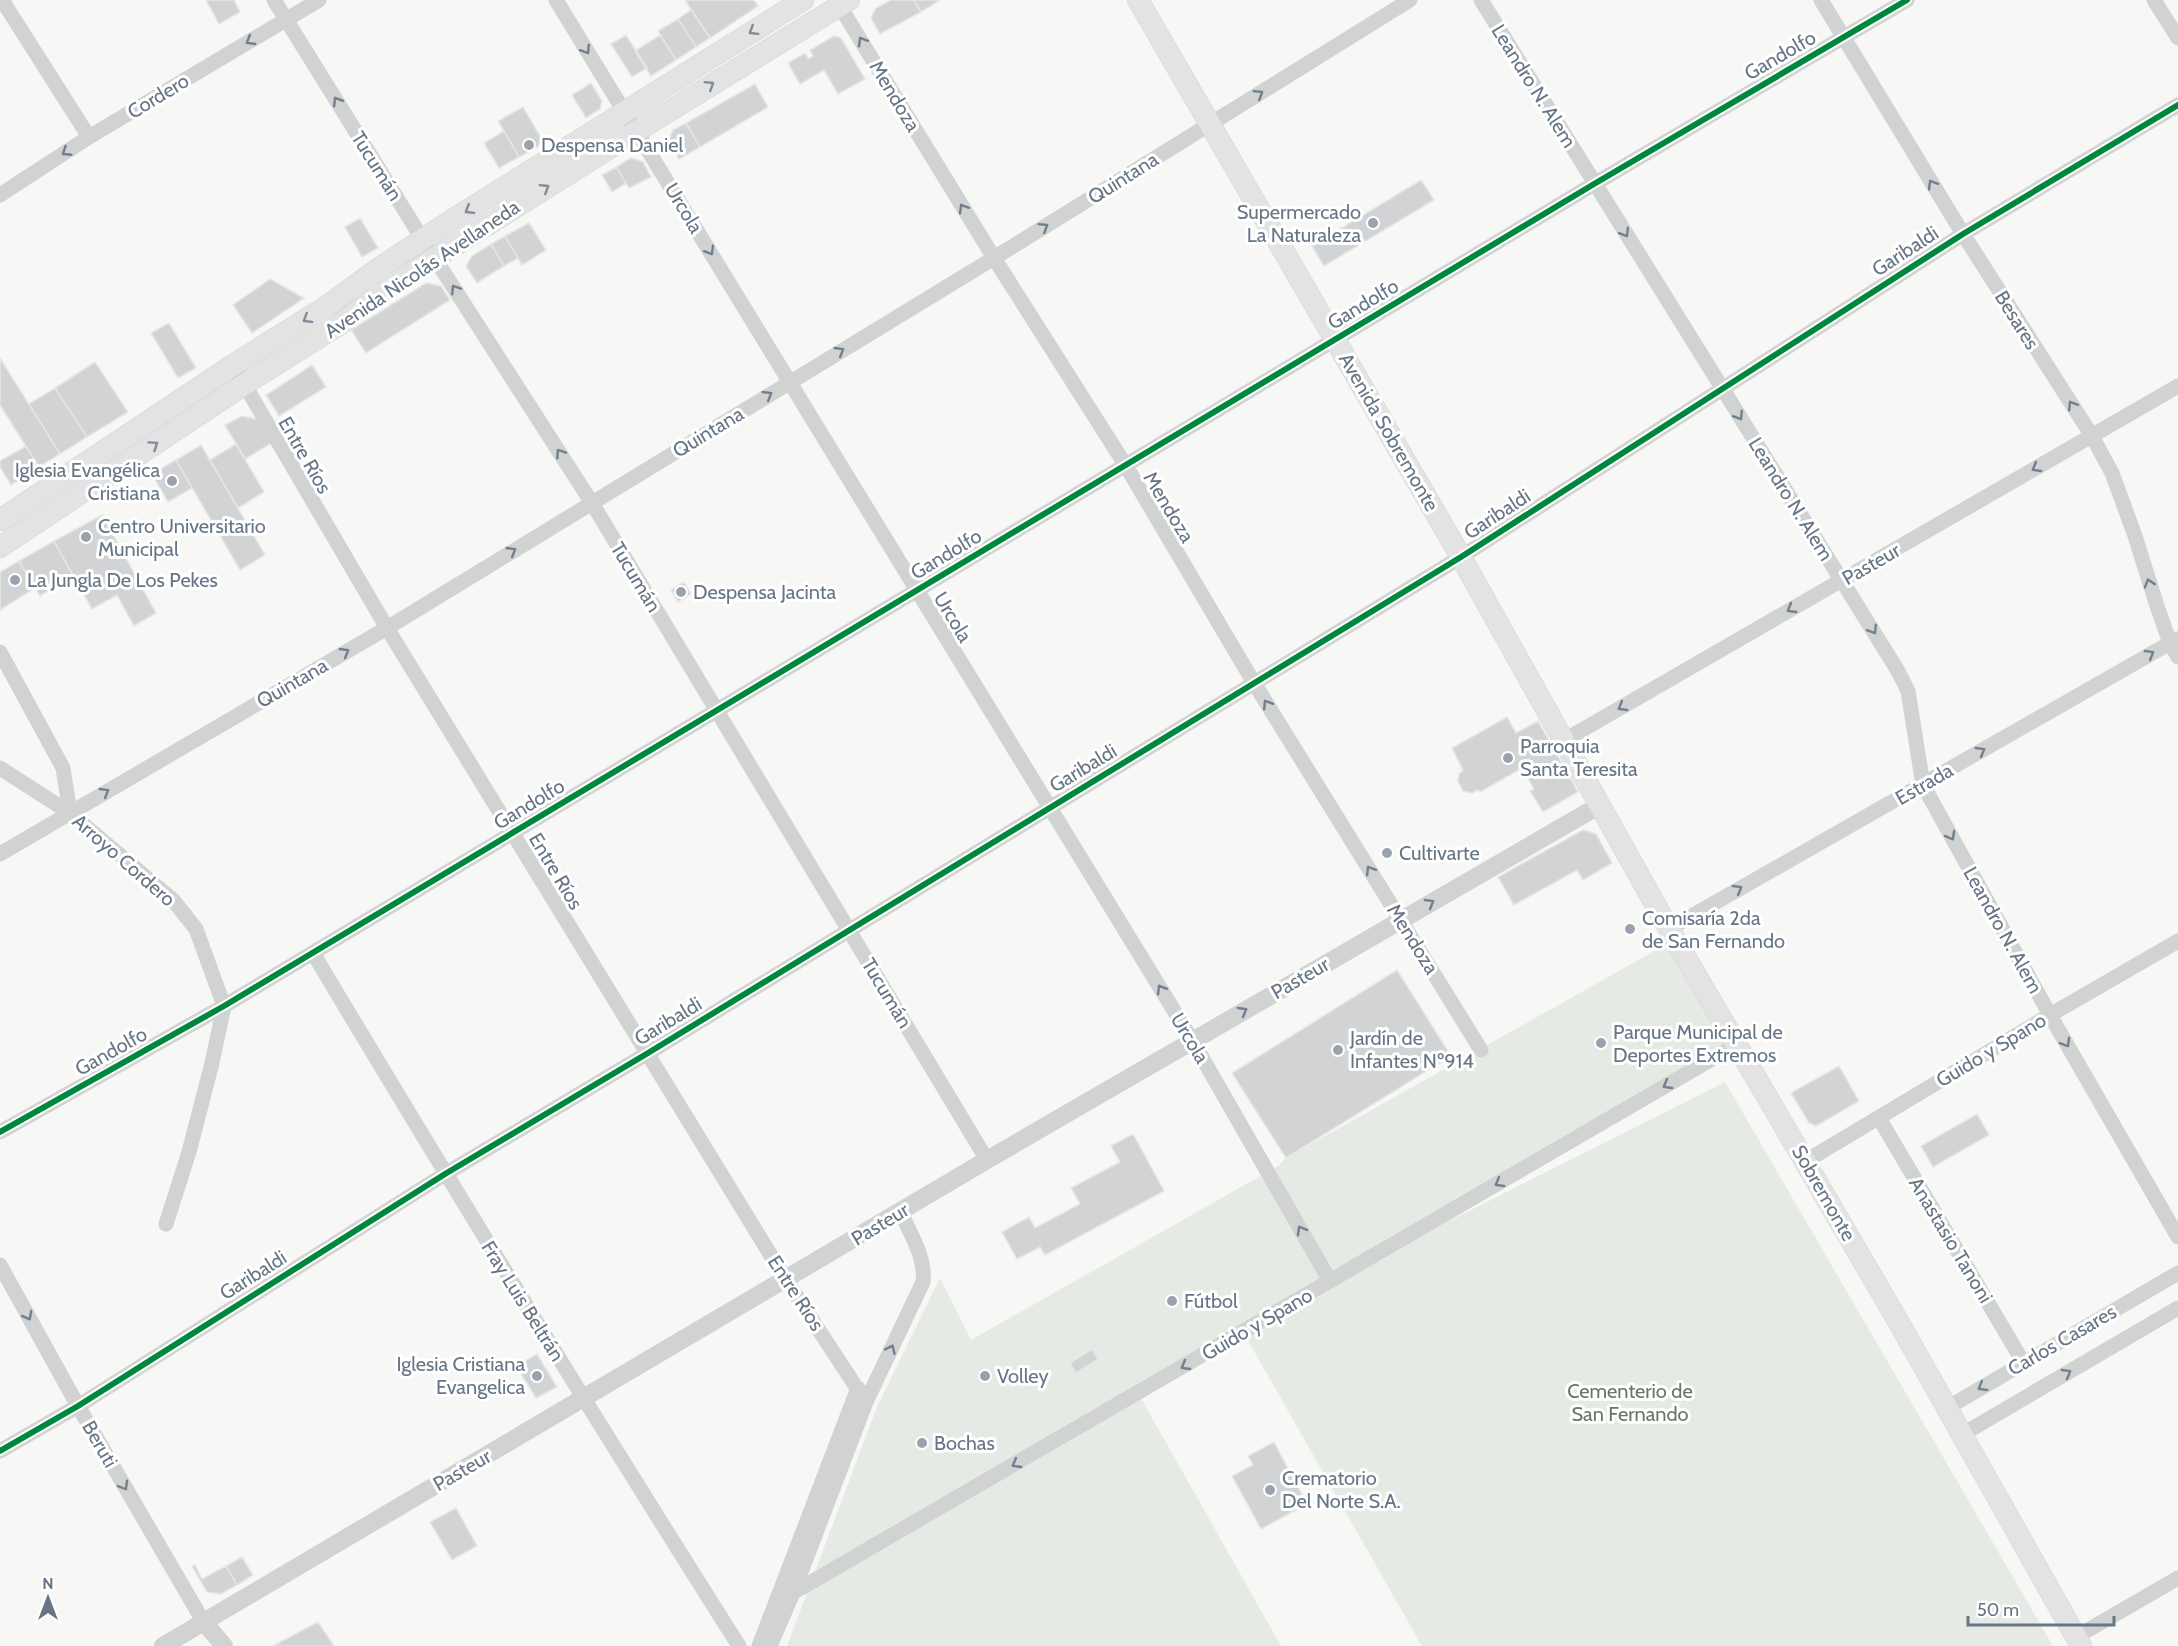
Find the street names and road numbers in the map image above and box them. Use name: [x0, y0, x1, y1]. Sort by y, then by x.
street label: Leandro N. Alem: [1487, 20, 1581, 152]
street label: Gandolfo: [1740, 25, 1820, 85]
street label: Mendoza: [865, 56, 926, 136]
street label: Cordero: [123, 68, 193, 124]
street label: Tucumán: [346, 127, 408, 205]
street label: Quintana: [1083, 147, 1163, 209]
street label: Urcola: [660, 178, 709, 238]
street label: Avenida Nicolás Avellaneda: [320, 195, 524, 343]
street label: Garibaldi: [1867, 221, 1943, 281]
street label: Gandolfo: [1323, 274, 1403, 334]
street label: Besares: [1990, 286, 2044, 354]
street label: Avenida Sobremonte: [1334, 349, 1444, 515]
street label: Quintana: [668, 401, 748, 462]
street label: Entre Ríos: [273, 412, 337, 498]
street label: Leandro N. Alem: [1744, 433, 1838, 565]
street label: Mendoza: [1139, 467, 1200, 547]
street label: Garibaldi: [1459, 484, 1535, 544]
street label: Gandolfo: [906, 524, 986, 584]
street label: Tucumán: [606, 538, 666, 616]
street label: Pasteur: [1838, 538, 1905, 590]
street label: Urcola: [929, 587, 978, 647]
street label: Quintana: [252, 653, 332, 713]
street label: Garibaldi: [1045, 739, 1121, 797]
street label: Estrada: [1891, 758, 1957, 810]
street label: Gandolfo: [489, 774, 569, 834]
street label: Arroyo Cordero: [68, 809, 180, 911]
street label: Entre Ríos: [524, 828, 588, 914]
street label: Leandro N. Alem: [1958, 863, 2048, 997]
street label: Mendoza: [1382, 899, 1444, 979]
street label: Pasteur: [1267, 952, 1334, 1004]
street label: Tucumán: [857, 954, 917, 1032]
street label: Garibaldi: [630, 992, 706, 1050]
street label: Urcola: [1166, 1008, 1215, 1068]
street label: Guido y Spano: [1932, 1008, 2050, 1092]
street label: Gandolfo: [71, 1021, 151, 1081]
street label: Sobremonte: [1787, 1141, 1861, 1245]
street label: Anastasio Tanoni: [1904, 1173, 1998, 1307]
street label: Pasteur: [847, 1197, 914, 1250]
street label: Fray Luis Beltrán: [476, 1236, 570, 1366]
street label: Garibaldi: [215, 1245, 291, 1305]
street label: Entre Ríos: [763, 1251, 829, 1335]
street label: Guido y Spano: [1197, 1283, 1317, 1365]
street label: Carlos Casares: [2004, 1299, 2120, 1381]
street label: Beruti: [77, 1416, 123, 1472]
street label: Pasteur: [429, 1444, 496, 1496]

